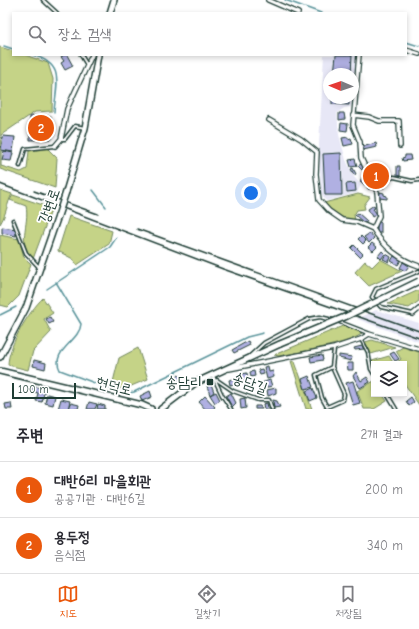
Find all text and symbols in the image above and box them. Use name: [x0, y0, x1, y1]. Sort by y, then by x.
search box: [12, 12, 407, 56]
icon: search: [26, 23, 48, 45]
text: 장소 검색: [58, 25, 111, 43]
north arrow: [323, 68, 359, 104]
pin: 2: [28, 113, 54, 143]
pin: 1: [363, 161, 389, 191]
your location: [241, 183, 261, 203]
street label: 강변로: [34, 186, 64, 226]
map controls: [371, 361, 407, 397]
button: layers: [371, 361, 407, 397]
street label: 송담길: [230, 369, 270, 397]
street label: 현덕로: [94, 373, 134, 399]
place label: 송담리: [166, 373, 202, 391]
marker: 송담리: [205, 377, 215, 387]
scale bar: [12, 381, 76, 400]
text: 100 m: [18, 383, 49, 396]
text: 주변: [16, 426, 43, 445]
text: 2개 결과: [360, 427, 403, 442]
text: 대반6리 마을회관: [54, 472, 152, 490]
text: 1: [26, 482, 32, 497]
text: 200 m: [365, 482, 403, 497]
text: 공공기관 · 대반6길: [54, 491, 145, 506]
text: 용두정: [54, 528, 90, 546]
text: 2: [26, 538, 32, 553]
text: 340 m: [367, 538, 403, 553]
text: 음식점: [54, 547, 85, 562]
tab: 지도: [57, 583, 79, 621]
tab: 길찾기: [194, 583, 221, 621]
tab: 저장됨: [335, 583, 362, 621]

